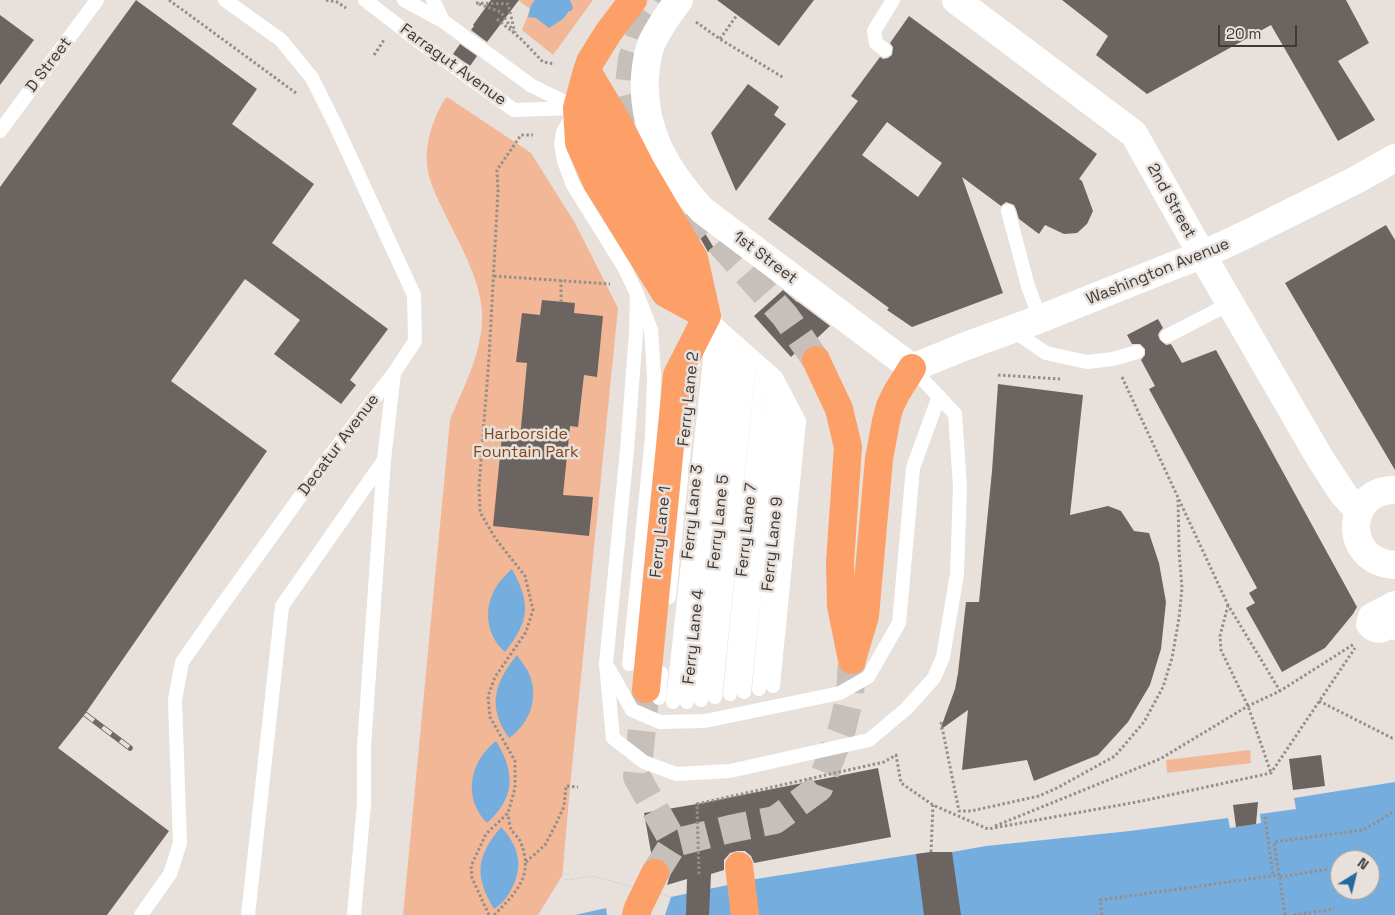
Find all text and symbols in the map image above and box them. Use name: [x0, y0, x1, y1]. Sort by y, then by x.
scale bar: [1220, 15, 1299, 47]
street label: Farragut Avenue: [396, 20, 510, 110]
text: 20 m: [1226, 24, 1261, 43]
street label: D Street: [22, 34, 76, 96]
street label: 2nd Street: [1143, 160, 1199, 242]
street label: 1st Street: [729, 228, 801, 288]
street label: Washington Avenue: [1084, 235, 1232, 309]
street label: Ferry Lane 2: [674, 351, 704, 447]
street label: Decatur Avenue: [295, 390, 383, 500]
park label: Harborside Fountain Park: [473, 425, 579, 463]
street label: Ferry Lane 3: [678, 464, 708, 560]
street label: Ferry Lane 5: [704, 474, 734, 570]
street label: Ferry Lane 7: [733, 482, 761, 578]
street label: Ferry Lane 1: [647, 485, 675, 579]
street label: Ferry Lane 9: [758, 496, 788, 592]
street label: Ferry Lane 4: [679, 589, 709, 685]
north arrow: [1330, 850, 1380, 900]
text: N: [1354, 854, 1372, 874]

